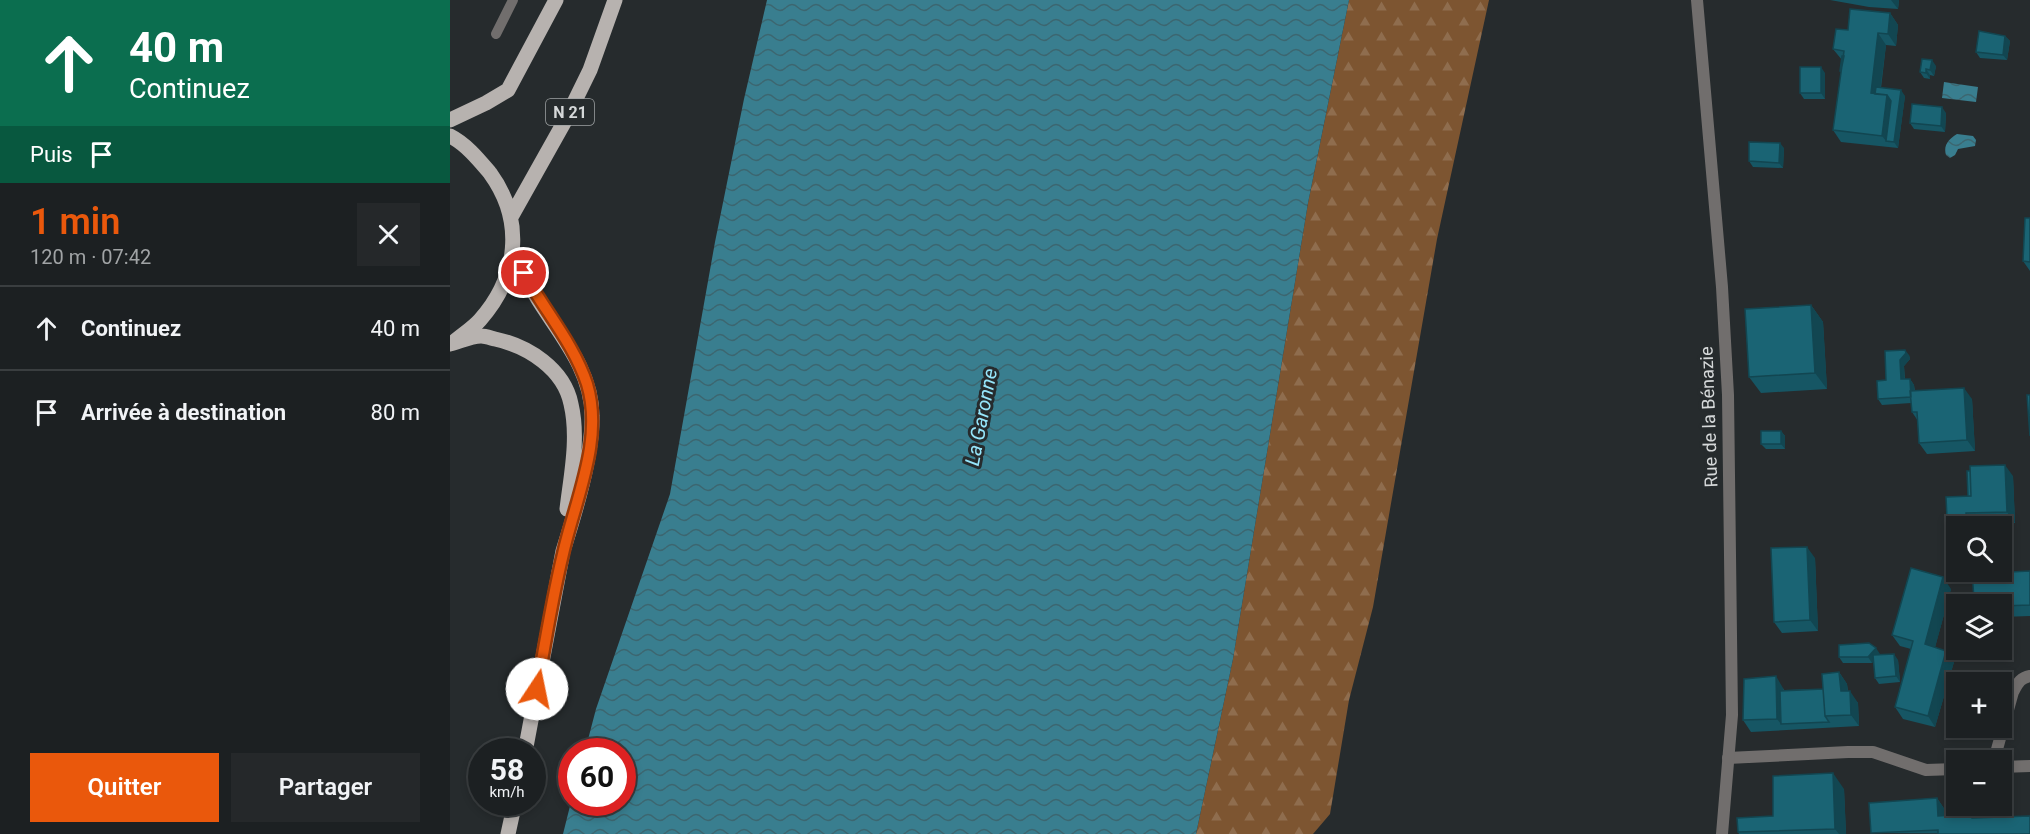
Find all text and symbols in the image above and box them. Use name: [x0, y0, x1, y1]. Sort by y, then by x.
text: 40 m: [129, 23, 224, 72]
icon: ahead: [30, 24, 108, 102]
text: Continuez: [129, 73, 250, 105]
road number: N 21: [546, 99, 594, 125]
icon: arrive: [85, 138, 118, 171]
text: Puis: [30, 142, 73, 167]
text: 1 min: [30, 201, 120, 243]
button: close: [357, 203, 420, 266]
text: 120 m · 07:42: [30, 245, 151, 269]
pin: [498, 247, 549, 298]
icon: arrive: [507, 256, 540, 289]
icon: ahead: [30, 312, 63, 345]
text: Continuez: [81, 316, 181, 341]
text: 40 m: [371, 316, 420, 341]
street label: Rue de la Bénazie: [1696, 346, 1721, 488]
water label: La Garonne: [960, 366, 1002, 468]
icon: arrive: [30, 396, 63, 429]
text: Arrivée à destination: [81, 400, 286, 425]
text: 80 m: [371, 400, 420, 425]
map controls: [1946, 516, 2012, 816]
button: search: [1946, 516, 2012, 582]
button: layers: [1946, 594, 2012, 660]
position arrow: [505, 657, 569, 721]
button: +: [1946, 672, 2012, 738]
speed limit sign: 60: [558, 738, 636, 816]
button: −: [1946, 750, 2012, 816]
text: 58: [490, 752, 524, 787]
button: Quitter: [30, 753, 219, 822]
button: Partager: [231, 753, 420, 822]
text: km/h: [489, 783, 525, 801]

